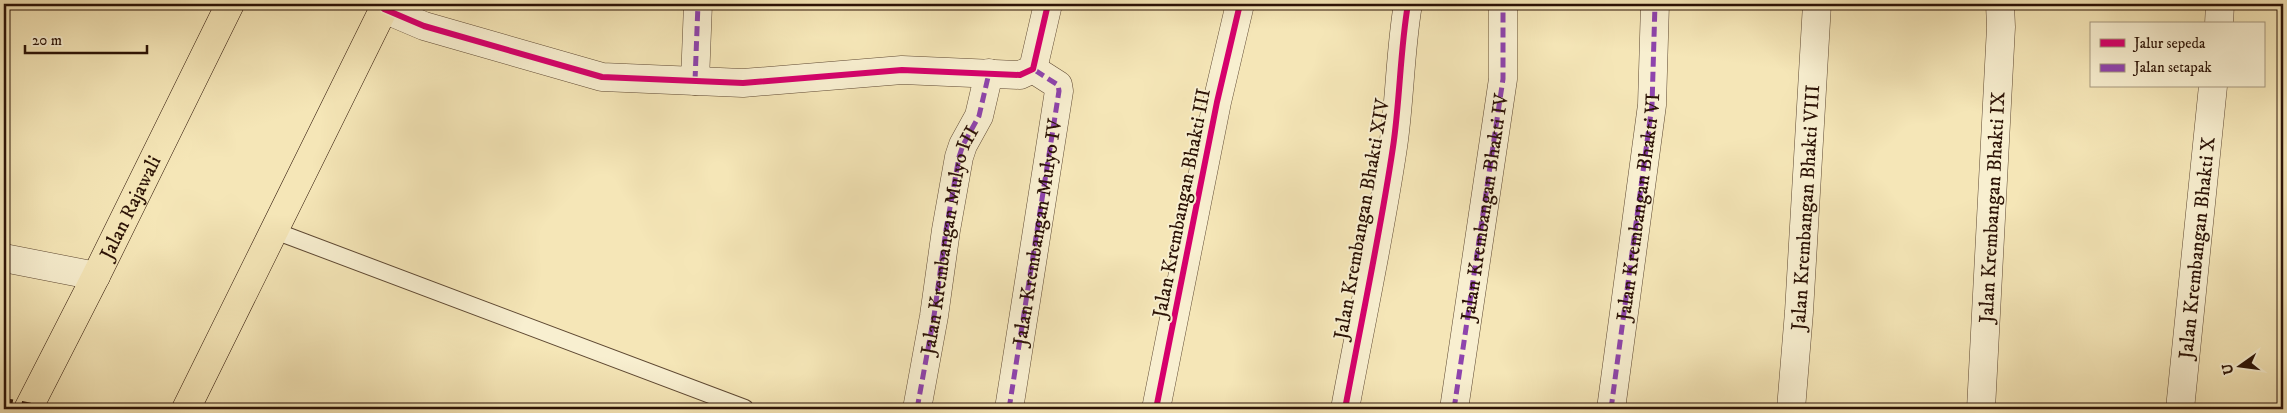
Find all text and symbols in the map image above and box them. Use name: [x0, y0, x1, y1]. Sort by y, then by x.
scale bar: [25, 22, 148, 54]
legend: [2090, 22, 2264, 88]
text: 20 m: [32, 31, 62, 50]
text: Jalur sepeda: [2132, 34, 2206, 53]
text: Jalan setapak: [2132, 58, 2212, 77]
street label: Jalan Krembangan Bhakti VIII: [1786, 84, 1826, 333]
street label: Jalan Krembangan Bhakti III: [1148, 86, 1217, 322]
street label: Jalan Krembangan Bhakti IX: [1974, 91, 2012, 326]
street label: Jalan Krembangan Bhakti IV: [1456, 92, 1515, 325]
street label: Jalan Krembangan Bhakti VI: [1612, 93, 1666, 324]
street label: Jalan Krembangan Bhakti XIV: [1329, 97, 1396, 344]
street label: Jalan Krembangan Mulyo IV: [1008, 117, 1068, 350]
street label: Jalan Krembangan Mulyo III: [916, 122, 985, 359]
street label: Jalan Krembangan Bhakti X: [2174, 135, 2222, 362]
street label: Jalan Rajawali: [94, 152, 167, 266]
north arrow: [2214, 340, 2264, 390]
text: U: [2218, 361, 2238, 376]

